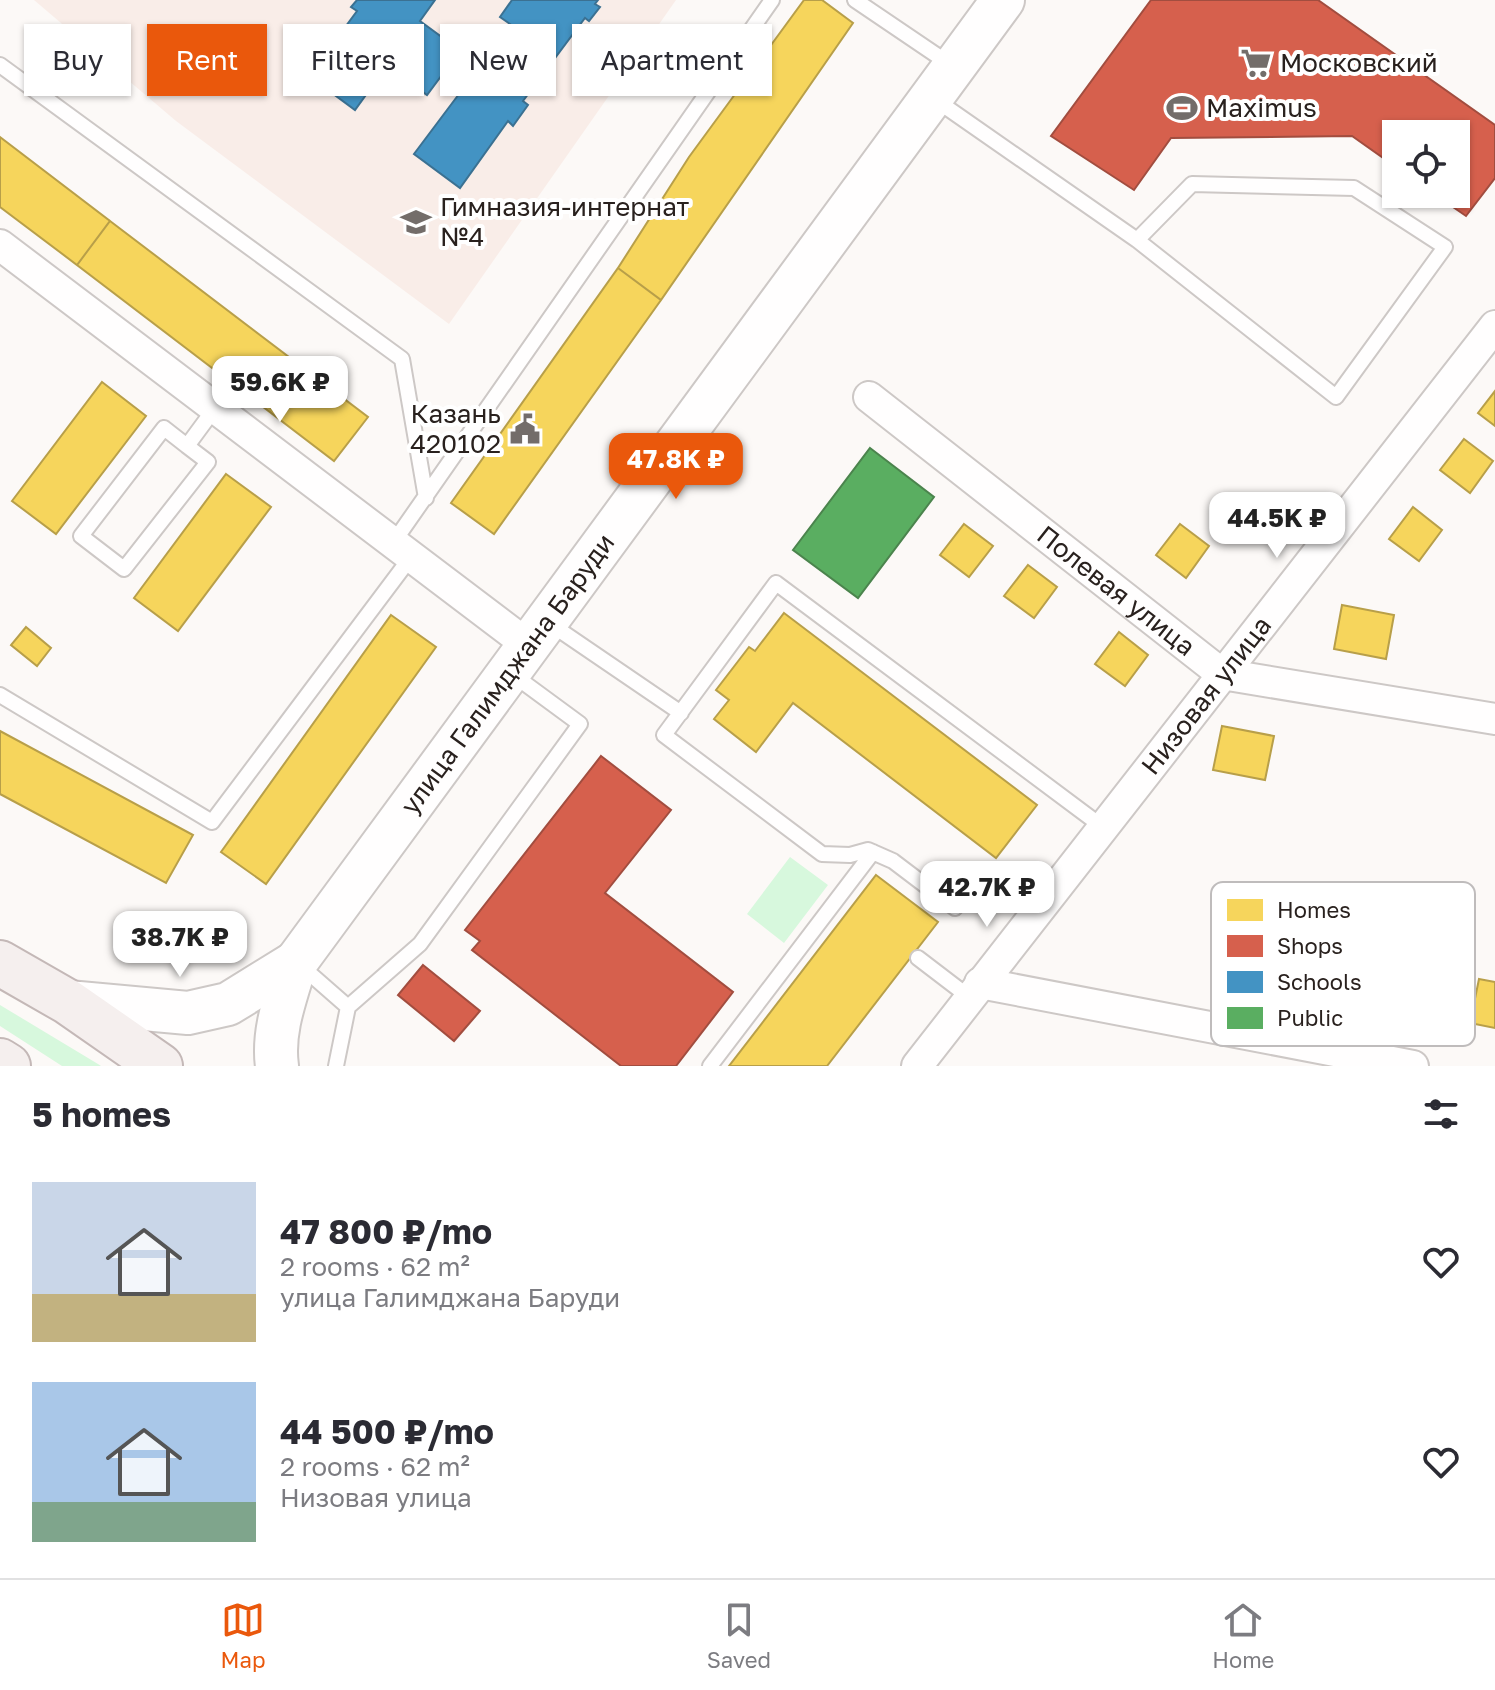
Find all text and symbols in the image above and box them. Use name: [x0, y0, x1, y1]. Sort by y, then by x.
chip: Buy: [24, 24, 131, 96]
chip: Rent: [147, 24, 267, 96]
chip: Filters: [283, 24, 424, 96]
chip: New: [440, 24, 556, 96]
chip: Apartment: [572, 24, 772, 96]
supermarket icon: Московский: [1239, 46, 1273, 80]
place label: Московский: [1280, 47, 1438, 78]
sports icon: Maximus: [1165, 91, 1199, 125]
place label: Maximus: [1206, 92, 1317, 123]
map controls: [1382, 120, 1470, 208]
button: locate: [1382, 120, 1470, 208]
place label: Гимназия-интернат №4: [440, 191, 690, 252]
school or university icon: Гимназия-интернат №4: [399, 205, 433, 239]
pin: 59.6K ₽: [206, 356, 354, 424]
text: 59.6K ₽: [230, 366, 330, 397]
place label: Казань 420102: [410, 398, 501, 459]
public building icon: Казань 420102: [508, 412, 542, 446]
pin: 47.8K ₽: [602, 433, 750, 501]
text: 47.8K ₽: [627, 443, 725, 474]
pin: 44.5K ₽: [1203, 492, 1351, 560]
text: 44.5K ₽: [1227, 502, 1327, 533]
street label: Полевая улица: [1031, 519, 1201, 662]
street label: улица Галимджана Баруди: [394, 527, 621, 820]
street label: Низовая улица: [1135, 610, 1277, 780]
pin: 42.7K ₽: [913, 861, 1061, 929]
text: 42.7K ₽: [938, 871, 1036, 902]
legend: [1211, 882, 1475, 1046]
text: Homes: [1277, 896, 1351, 923]
pin: 38.7K ₽: [106, 911, 254, 979]
text: 38.7K ₽: [131, 921, 229, 952]
text: Shops: [1277, 932, 1343, 959]
text: Schools: [1277, 968, 1362, 995]
text: Public: [1277, 1004, 1343, 1031]
icon: filters: [1419, 1092, 1463, 1136]
text: 5 homes: [32, 1094, 171, 1134]
text: 47 800 ₽/mo: [280, 1211, 492, 1251]
icon: home: [96, 1214, 192, 1310]
icon: heart: [1419, 1240, 1463, 1284]
text: 2 rooms · 62 m²: [280, 1251, 470, 1282]
text: улица Галимджана Баруди: [280, 1282, 620, 1313]
text: 44 500 ₽/mo: [280, 1411, 494, 1451]
icon: home: [96, 1414, 192, 1510]
icon: heart: [1419, 1440, 1463, 1484]
text: 2 rooms · 62 m²: [280, 1451, 470, 1482]
text: Низовая улица: [280, 1482, 472, 1513]
tab: Map: [221, 1598, 266, 1673]
tab: Saved: [707, 1598, 771, 1673]
tab: Home: [1212, 1598, 1274, 1673]

